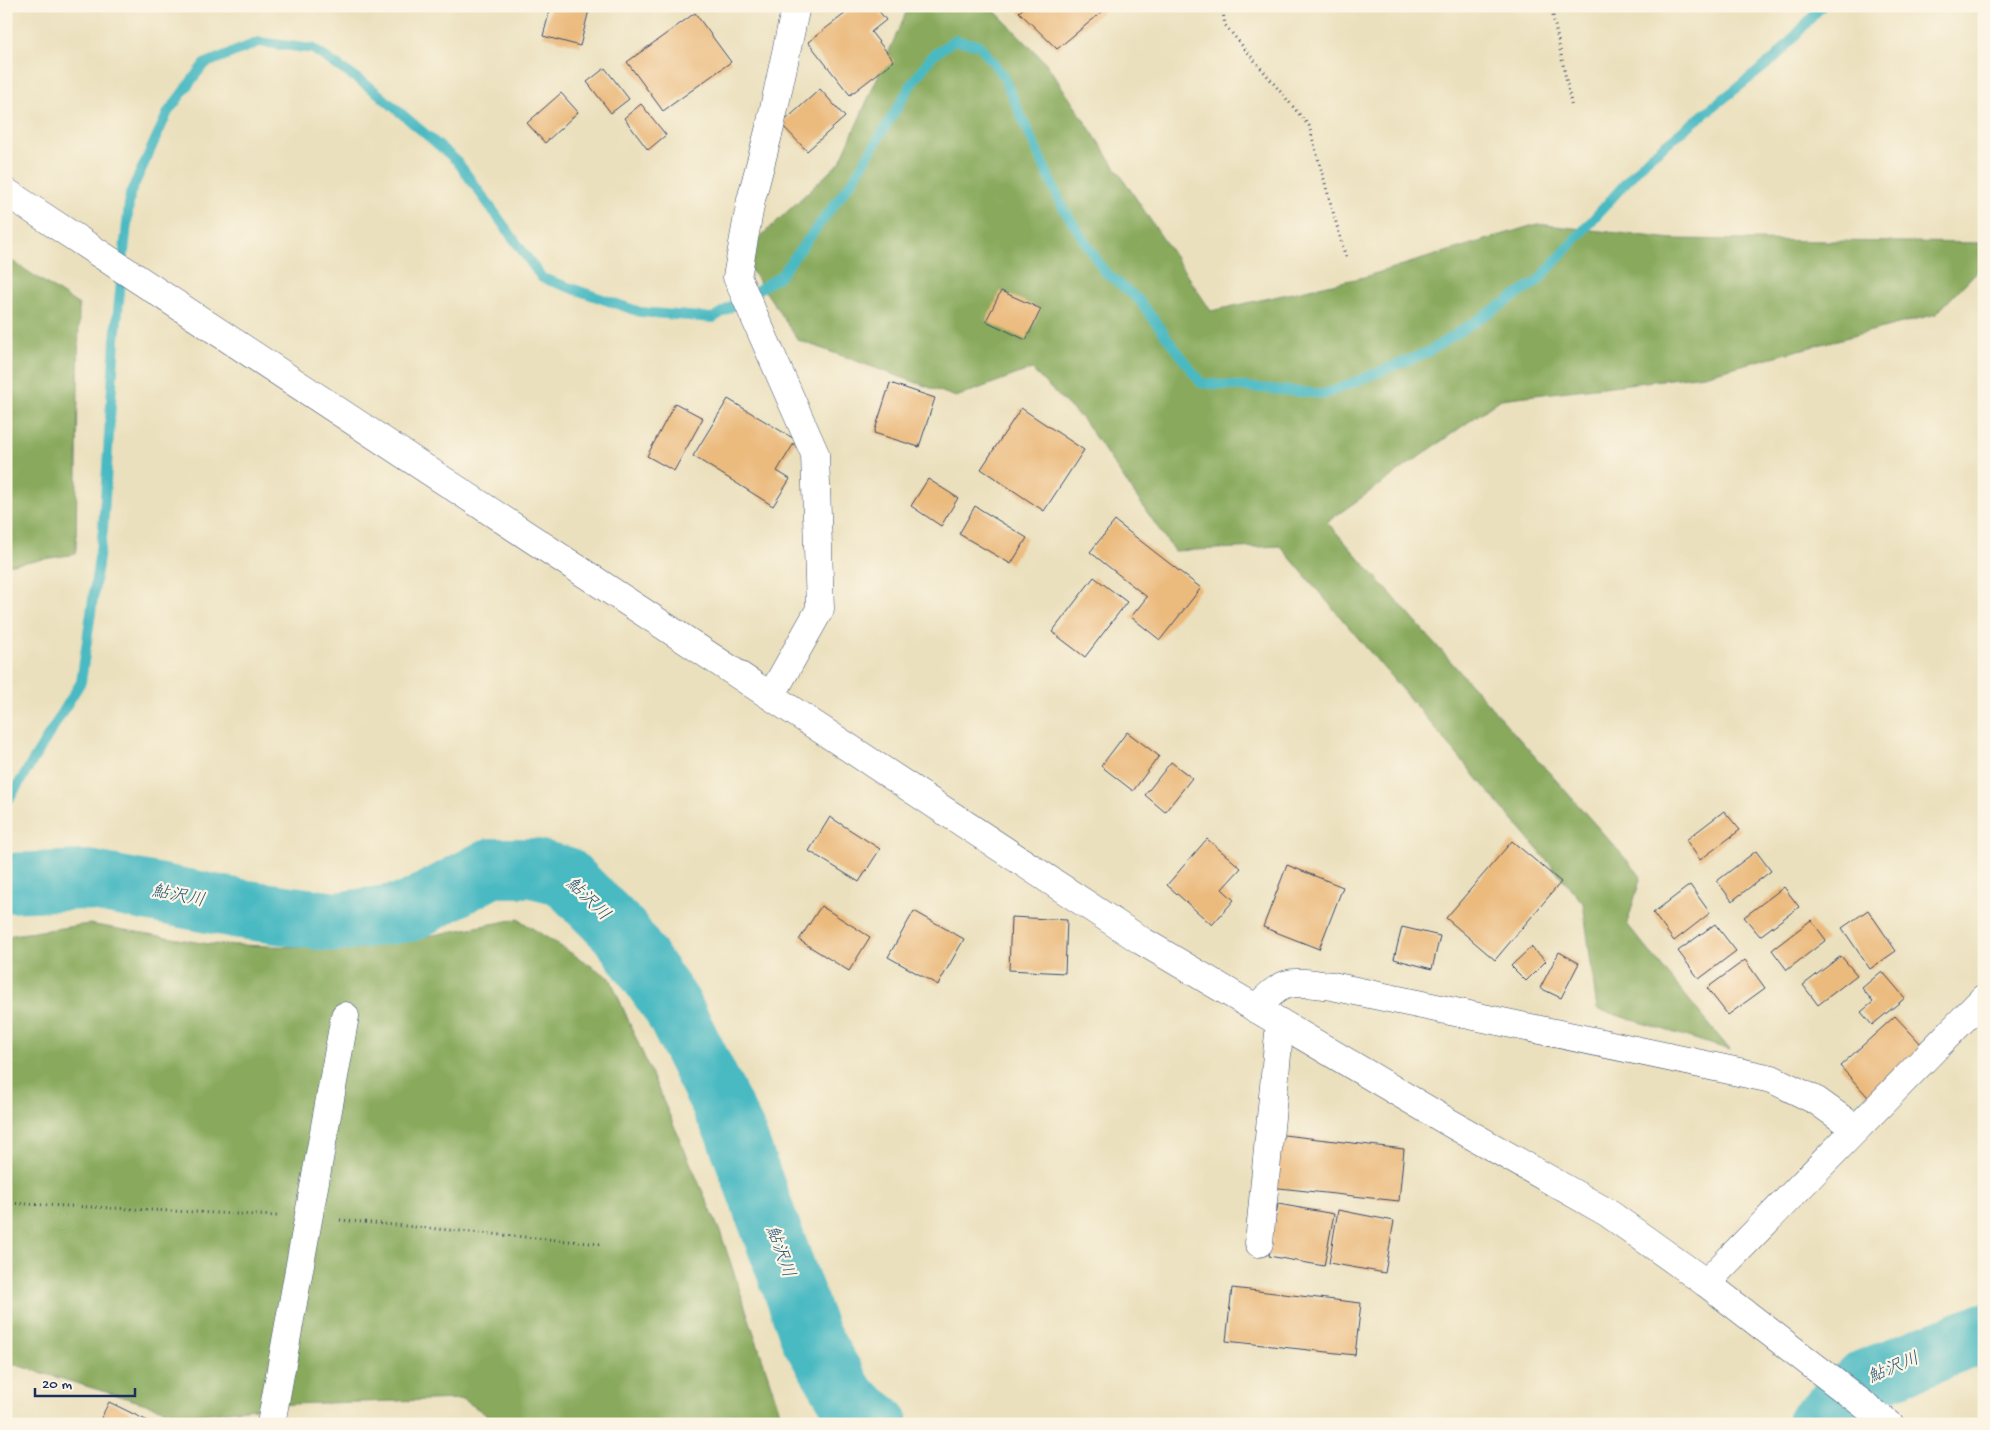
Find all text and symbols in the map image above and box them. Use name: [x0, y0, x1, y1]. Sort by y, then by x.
water label: 鮎沢川: [560, 874, 614, 926]
water label: 鮎沢川: [149, 882, 207, 912]
water label: 鮎沢川: [760, 1223, 798, 1281]
water label: 鮎沢川: [1865, 1349, 1923, 1389]
scale bar: [35, 1365, 135, 1397]
text: 20 m: [42, 1376, 72, 1394]

